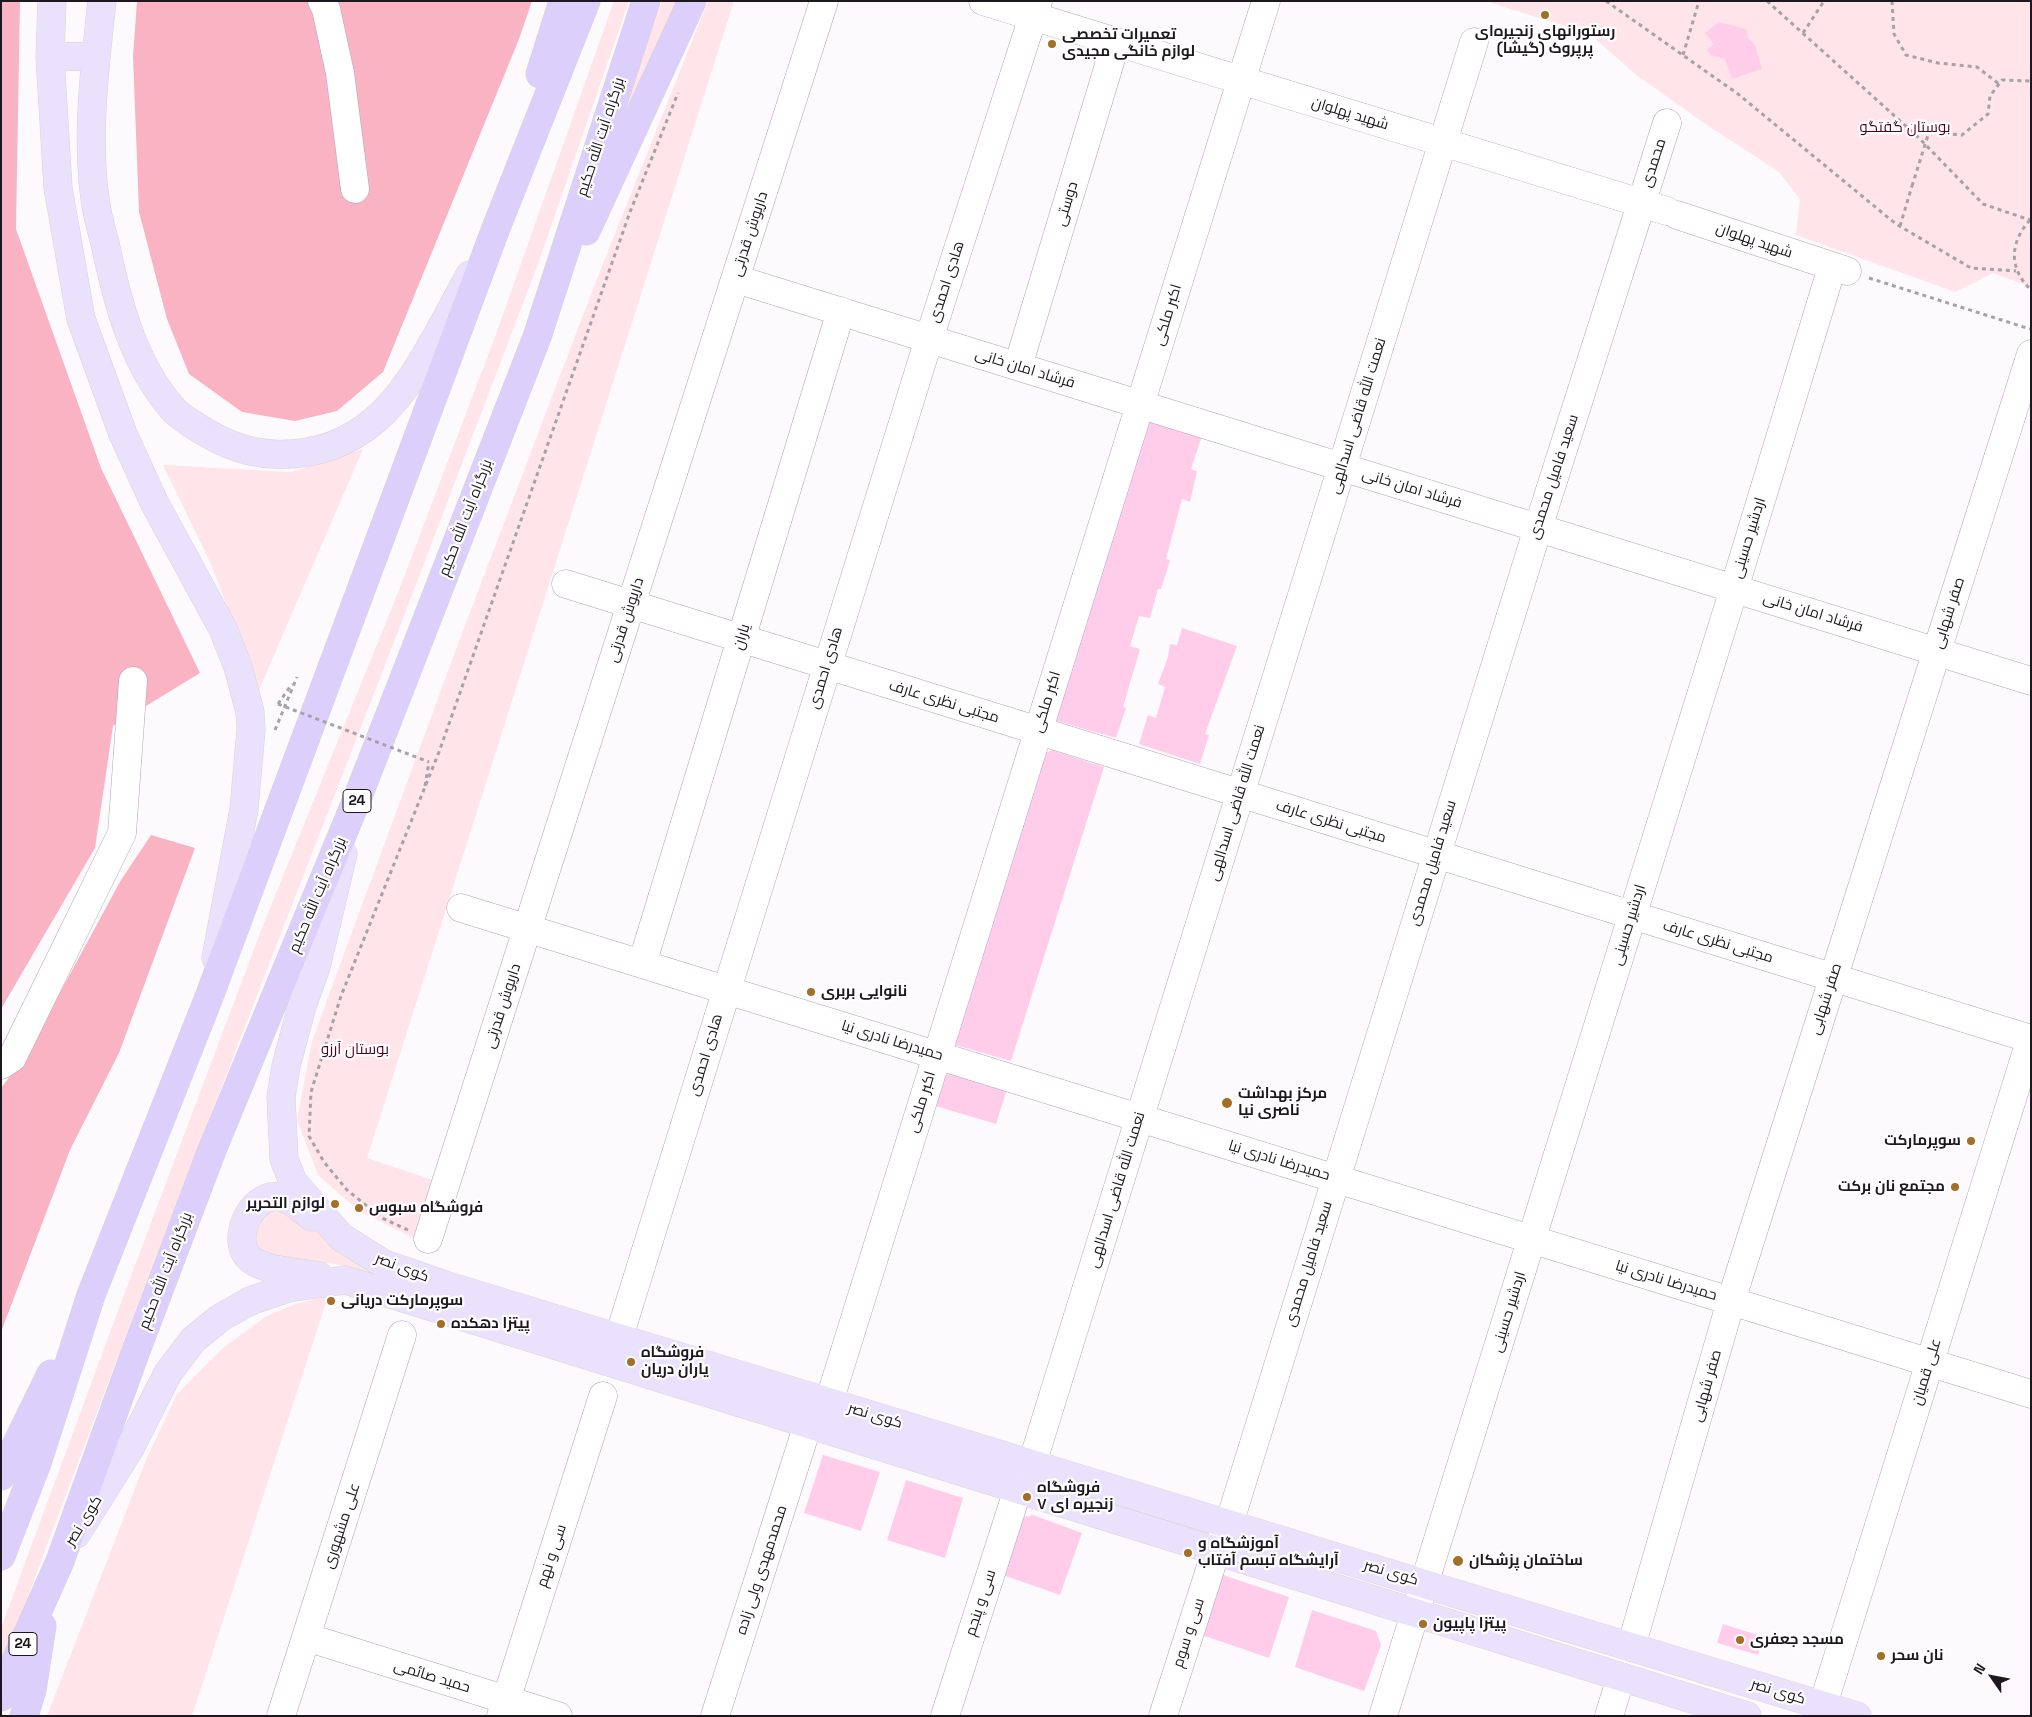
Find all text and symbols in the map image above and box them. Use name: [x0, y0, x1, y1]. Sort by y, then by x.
marker: رستورانهای زنجیره‌ای پرپروک (گیشا): [1539, 9, 1551, 21]
place label: رستورانهای زنجیره‌ای پرپروک (گیشا): [1475, 23, 1615, 58]
place label: تعمیرات تخصصی لوازم خانگی مجیدی: [1062, 26, 1195, 61]
marker: تعمیرات تخصصی لوازم خانگی مجیدی: [1046, 38, 1058, 50]
street label: بزرگراه آیت الله حکیم: [573, 75, 629, 199]
street label: شهید پهلوان: [1309, 94, 1391, 134]
park label: بوستان گفتگو: [1859, 119, 1951, 137]
street label: محمدی: [1638, 136, 1670, 190]
street label: دوستی: [1052, 180, 1082, 228]
street label: داریوش قدرتی: [728, 189, 772, 279]
street label: شهید پهلوان: [1713, 220, 1795, 262]
street label: هادی احمدی: [925, 239, 969, 325]
street label: اکبر ملکی: [1150, 282, 1186, 348]
street label: نعمت الله قاضی اسدالهی: [1326, 336, 1390, 496]
street label: فرشاد امان خانی: [973, 345, 1077, 393]
street label: سعید فامیل محمدی: [1525, 412, 1583, 542]
street label: بزرگراه آیت الله حکیم: [435, 457, 497, 579]
street label: فرشاد امان خانی: [1360, 465, 1464, 513]
street label: اردشیر حسینی: [1728, 495, 1770, 581]
street label: داریوش قدرتی: [604, 575, 648, 665]
street label: صفر شهابی: [1929, 575, 1969, 651]
street label: فرشاد امان خانی: [1761, 589, 1865, 637]
street label: یاران: [730, 622, 754, 652]
street label: هادی احمدی: [805, 625, 847, 711]
street label: اکبر ملکی: [1029, 669, 1065, 735]
street label: مجتبی نظری عارف: [887, 677, 1001, 727]
street label: نعمت الله قاضی اسدالهی: [1205, 723, 1269, 883]
road number: 24: [343, 789, 371, 812]
street label: مجتبی نظری عارف: [1274, 797, 1388, 847]
street label: سعید فامیل محمدی: [1405, 798, 1461, 928]
street label: بزرگراه آیت الله حکیم: [285, 834, 351, 956]
street label: اردشیر حسینی: [1608, 882, 1650, 968]
street label: مجتبی نظری عارف: [1661, 917, 1775, 967]
street label: داریوش قدرتی: [481, 961, 525, 1051]
street label: صفر شهابی: [1806, 961, 1846, 1037]
place label: نانوایی بربری: [821, 983, 907, 1001]
marker: نانوایی بربری: [805, 986, 817, 998]
street label: هادی احمدی: [685, 1012, 727, 1098]
street label: حمیدرضا نادری نیا: [839, 1017, 945, 1065]
park label: بوستان آرزو: [321, 1041, 389, 1059]
street label: اکبر ملکی: [904, 1069, 940, 1135]
place label: مرکز بهداشت ناصری نیا: [1238, 1085, 1327, 1120]
marker: مرکز بهداشت ناصری نیا: [1220, 1096, 1234, 1110]
street label: نعمت الله قاضی اسدالهی: [1085, 1110, 1149, 1270]
place label: سوپرمارکت: [1884, 1132, 1961, 1150]
marker: سوپرمارکت: [1965, 1135, 1977, 1147]
street label: حمیدرضا نادری نیا: [1226, 1137, 1332, 1185]
place label: مجتمع نان برکت: [1838, 1178, 1945, 1196]
marker: مجتمع نان برکت: [1949, 1181, 1961, 1193]
place label: لوازم التحریر: [246, 1195, 325, 1213]
marker: لوازم التحریر: [329, 1198, 341, 1210]
place label: فروشگاه سبوس: [369, 1199, 483, 1217]
street label: سعید فامیل محمدی: [1281, 1199, 1337, 1329]
marker: فروشگاه سبوس: [353, 1202, 365, 1214]
street label: بزرگراه آیت الله حکیم: [135, 1210, 197, 1332]
street label: کوی نصر: [373, 1250, 431, 1286]
street label: حمیدرضا نادری نیا: [1613, 1257, 1719, 1305]
street label: اردشیر حسینی: [1488, 1269, 1530, 1355]
place label: سوپرمارکت دریانی: [341, 1292, 463, 1310]
marker: سوپرمارکت دریانی: [325, 1295, 337, 1307]
place label: پیتزا دهکده: [451, 1315, 530, 1333]
marker: پیتزا دهکده: [435, 1318, 447, 1330]
street label: علی قمیان: [1908, 1337, 1946, 1407]
place label: فروشگاه یاران دریان: [641, 1344, 709, 1379]
street label: صفر شهابی: [1688, 1348, 1726, 1424]
marker: فروشگاه یاران دریان: [625, 1356, 637, 1368]
street label: کوی نصر: [846, 1399, 904, 1433]
place label: فروشگاه زنجیره ای ۷: [1037, 1479, 1113, 1514]
street label: علی مشهوری: [320, 1481, 364, 1571]
marker: فروشگاه زنجیره ای ۷: [1021, 1491, 1033, 1503]
street label: کوی نصر: [61, 1492, 107, 1550]
street label: محمدمهدی ولی زاده: [733, 1503, 791, 1637]
street label: سی و نهم: [533, 1522, 571, 1590]
place label: آموزشگاه و آرایشگاه تبسم آفتاب: [1198, 1535, 1339, 1570]
marker: آموزشگاه و آرایشگاه تبسم آفتاب: [1182, 1547, 1194, 1559]
place label: ساختمان پزشکان: [1469, 1552, 1583, 1570]
marker: ساختمان پزشکان: [1451, 1554, 1465, 1568]
street label: کوی نصر: [1362, 1556, 1420, 1590]
street label: سی و پنجم: [962, 1567, 1000, 1639]
street label: سی و سوم: [1169, 1596, 1209, 1670]
place label: پیتزا پاپیون: [1433, 1615, 1506, 1633]
marker: پیتزا پاپیون: [1417, 1618, 1429, 1630]
place label: مسجد جعفری: [1750, 1631, 1844, 1649]
road number: 24: [9, 1632, 37, 1656]
marker: مسجد جعفری: [1734, 1634, 1746, 1646]
place label: نان سحر: [1891, 1647, 1943, 1665]
marker: نان سحر: [1875, 1650, 1887, 1662]
north arrow: [1967, 1652, 2017, 1702]
street label: حمید صائمی: [392, 1657, 472, 1697]
text: N: [1969, 1660, 1990, 1678]
street label: کوی نصر: [1749, 1675, 1807, 1709]

